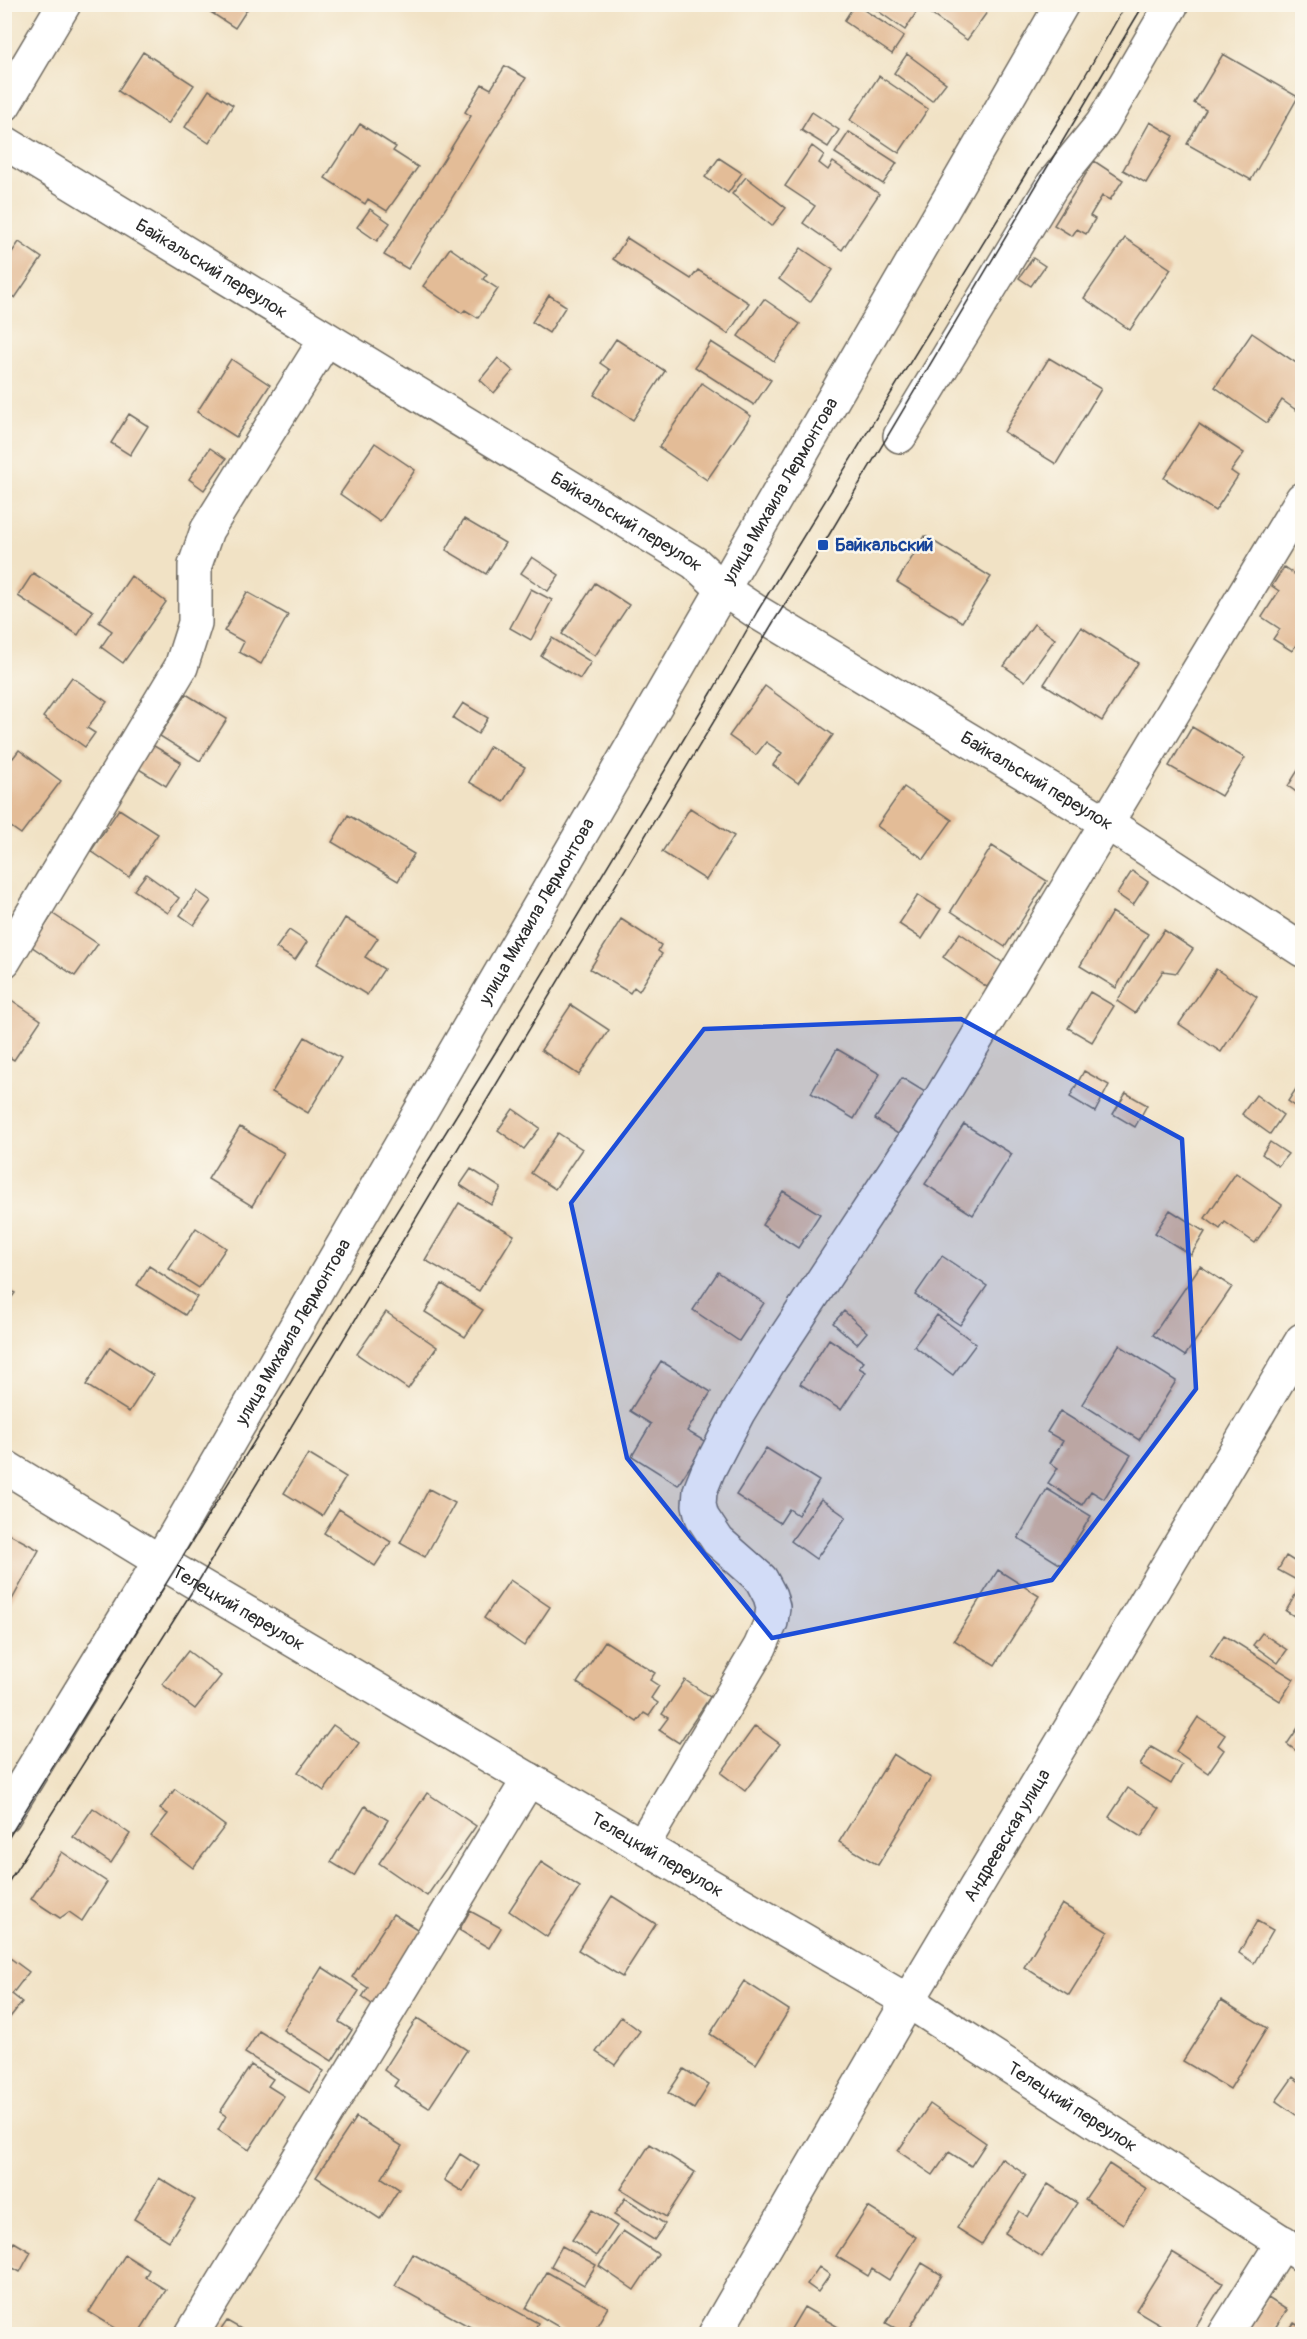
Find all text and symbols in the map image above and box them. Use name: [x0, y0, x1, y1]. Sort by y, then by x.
street label: Байкальский переулок: [131, 214, 291, 324]
street label: улица Михаила Лермонтова: [717, 394, 844, 589]
street label: Байкальский переулок: [546, 467, 707, 576]
place label: Байкальский: [835, 534, 933, 557]
marker: Байкальский: [816, 538, 830, 552]
street label: Байкальский переулок: [956, 726, 1117, 836]
street label: улица Михаила Лермонтова: [473, 814, 600, 1010]
street label: улица Михаила Лермонтова: [230, 1235, 356, 1430]
street label: Телецкий переулок: [168, 1560, 309, 1656]
street label: Андреевская улица: [959, 1765, 1056, 1906]
street label: Телецкий переулок: [586, 1807, 727, 1903]
street label: Телецкий переулок: [1003, 2057, 1141, 2158]

